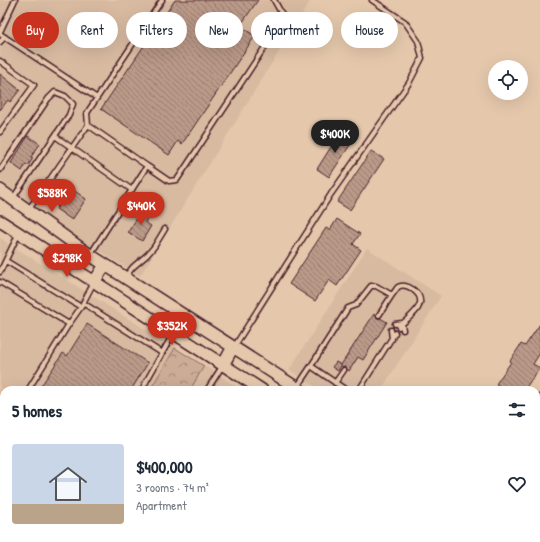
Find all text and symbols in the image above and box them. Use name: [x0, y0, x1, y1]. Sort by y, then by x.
chip: Buy: [12, 12, 59, 48]
chip: Rent: [67, 12, 118, 48]
chip: Filters: [126, 12, 187, 48]
chip: New: [195, 12, 243, 48]
chip: Apartment: [251, 12, 333, 48]
chip: House: [341, 12, 398, 48]
map controls: [488, 60, 528, 100]
button: locate: [488, 60, 528, 100]
pin: $400K: [307, 120, 363, 154]
text: $400K: [320, 124, 350, 142]
pin: $588K: [24, 179, 80, 213]
text: $588K: [37, 183, 67, 201]
pin: $440K: [113, 192, 169, 226]
text: $440K: [127, 196, 155, 214]
pin: $298K: [39, 244, 95, 278]
text: $298K: [52, 248, 82, 266]
pin: $352K: [144, 312, 200, 346]
text: $352K: [157, 316, 187, 334]
text: 5 homes: [12, 399, 62, 422]
icon: filters: [506, 399, 528, 421]
text: $400,000: [136, 455, 193, 478]
icon: home: [44, 460, 92, 508]
icon: heart: [506, 473, 528, 495]
text: 3 rooms · 74 m²: [136, 478, 209, 496]
text: Apartment: [136, 496, 187, 514]

